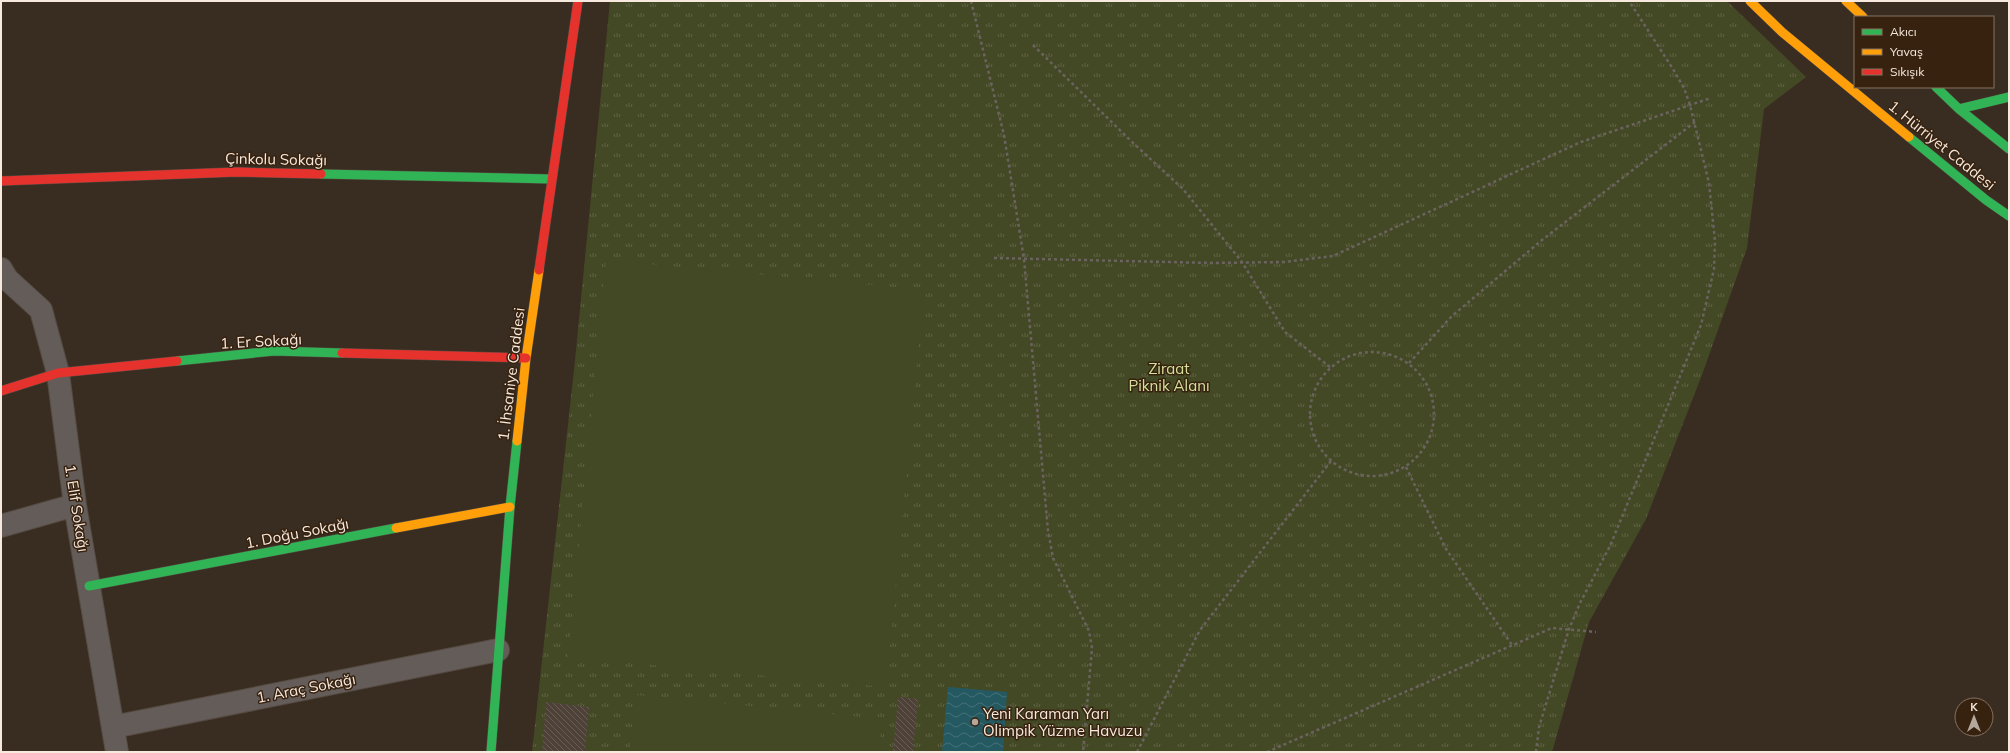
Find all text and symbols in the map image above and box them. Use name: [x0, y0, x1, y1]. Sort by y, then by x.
legend: [1854, 16, 1994, 88]
text: Akıcı: [1890, 24, 1917, 39]
text: Yavaş: [1889, 44, 1923, 59]
text: Sıkışık: [1890, 64, 1925, 79]
street label: 1. Hürriyet Caddesi: [1885, 96, 1999, 194]
street label: Çinkolu Sokağı: [225, 149, 327, 169]
street label: 1. İhsaniye Caddesi: [493, 306, 529, 442]
street label: 1. Er Sokağı: [220, 329, 302, 353]
park label: Ziraat Piknik Alanı: [1128, 359, 1210, 395]
street label: 1. Elif Sokağı: [61, 463, 93, 553]
street label: 1. Doğu Sokağı: [244, 514, 350, 552]
street label: 1. Araç Sokağı: [255, 669, 357, 707]
north arrow: [1954, 697, 1994, 737]
text: K: [1970, 700, 1978, 714]
place label: Yeni Karaman Yarı Olimpik Yüzme Havuzu: [982, 704, 1142, 740]
marker: Yeni Karaman Yarı Olimpik Yüzme Havuzu: [970, 717, 980, 727]

